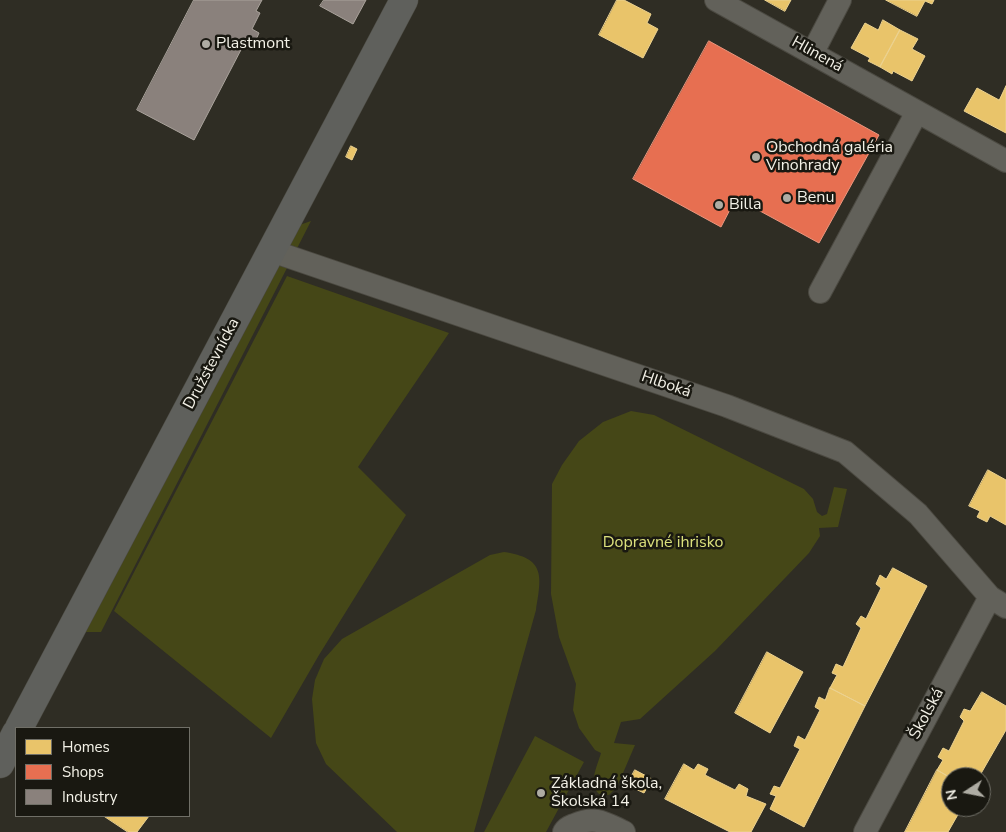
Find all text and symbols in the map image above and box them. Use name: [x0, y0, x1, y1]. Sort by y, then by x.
street label: Hlinená: [788, 33, 846, 77]
place label: Plastmont: [216, 34, 290, 54]
marker: Plastmont: [200, 38, 212, 50]
place label: Obchodná galéria Vinohrady: [766, 138, 893, 176]
marker: Obchodná galéria Vinohrady: [750, 151, 762, 163]
place label: Benu: [797, 188, 834, 208]
marker: Benu: [781, 192, 793, 204]
place label: Billa: [729, 195, 761, 215]
marker: Billa: [713, 199, 725, 211]
street label: Družstevnícka: [180, 315, 244, 413]
street label: Hlboká: [639, 368, 693, 402]
park label: Dopravné ihrisko: [603, 533, 723, 553]
street label: Školská: [906, 685, 948, 743]
legend: [15, 727, 190, 817]
text: Homes: [62, 737, 110, 757]
text: Shops: [62, 762, 104, 782]
north arrow: [941, 767, 991, 817]
place label: Základná škola, Školská 14: [551, 774, 662, 812]
text: Industry: [62, 787, 117, 807]
marker: Základná škola, Školská 14: [535, 787, 547, 799]
text: N: [941, 788, 962, 802]

